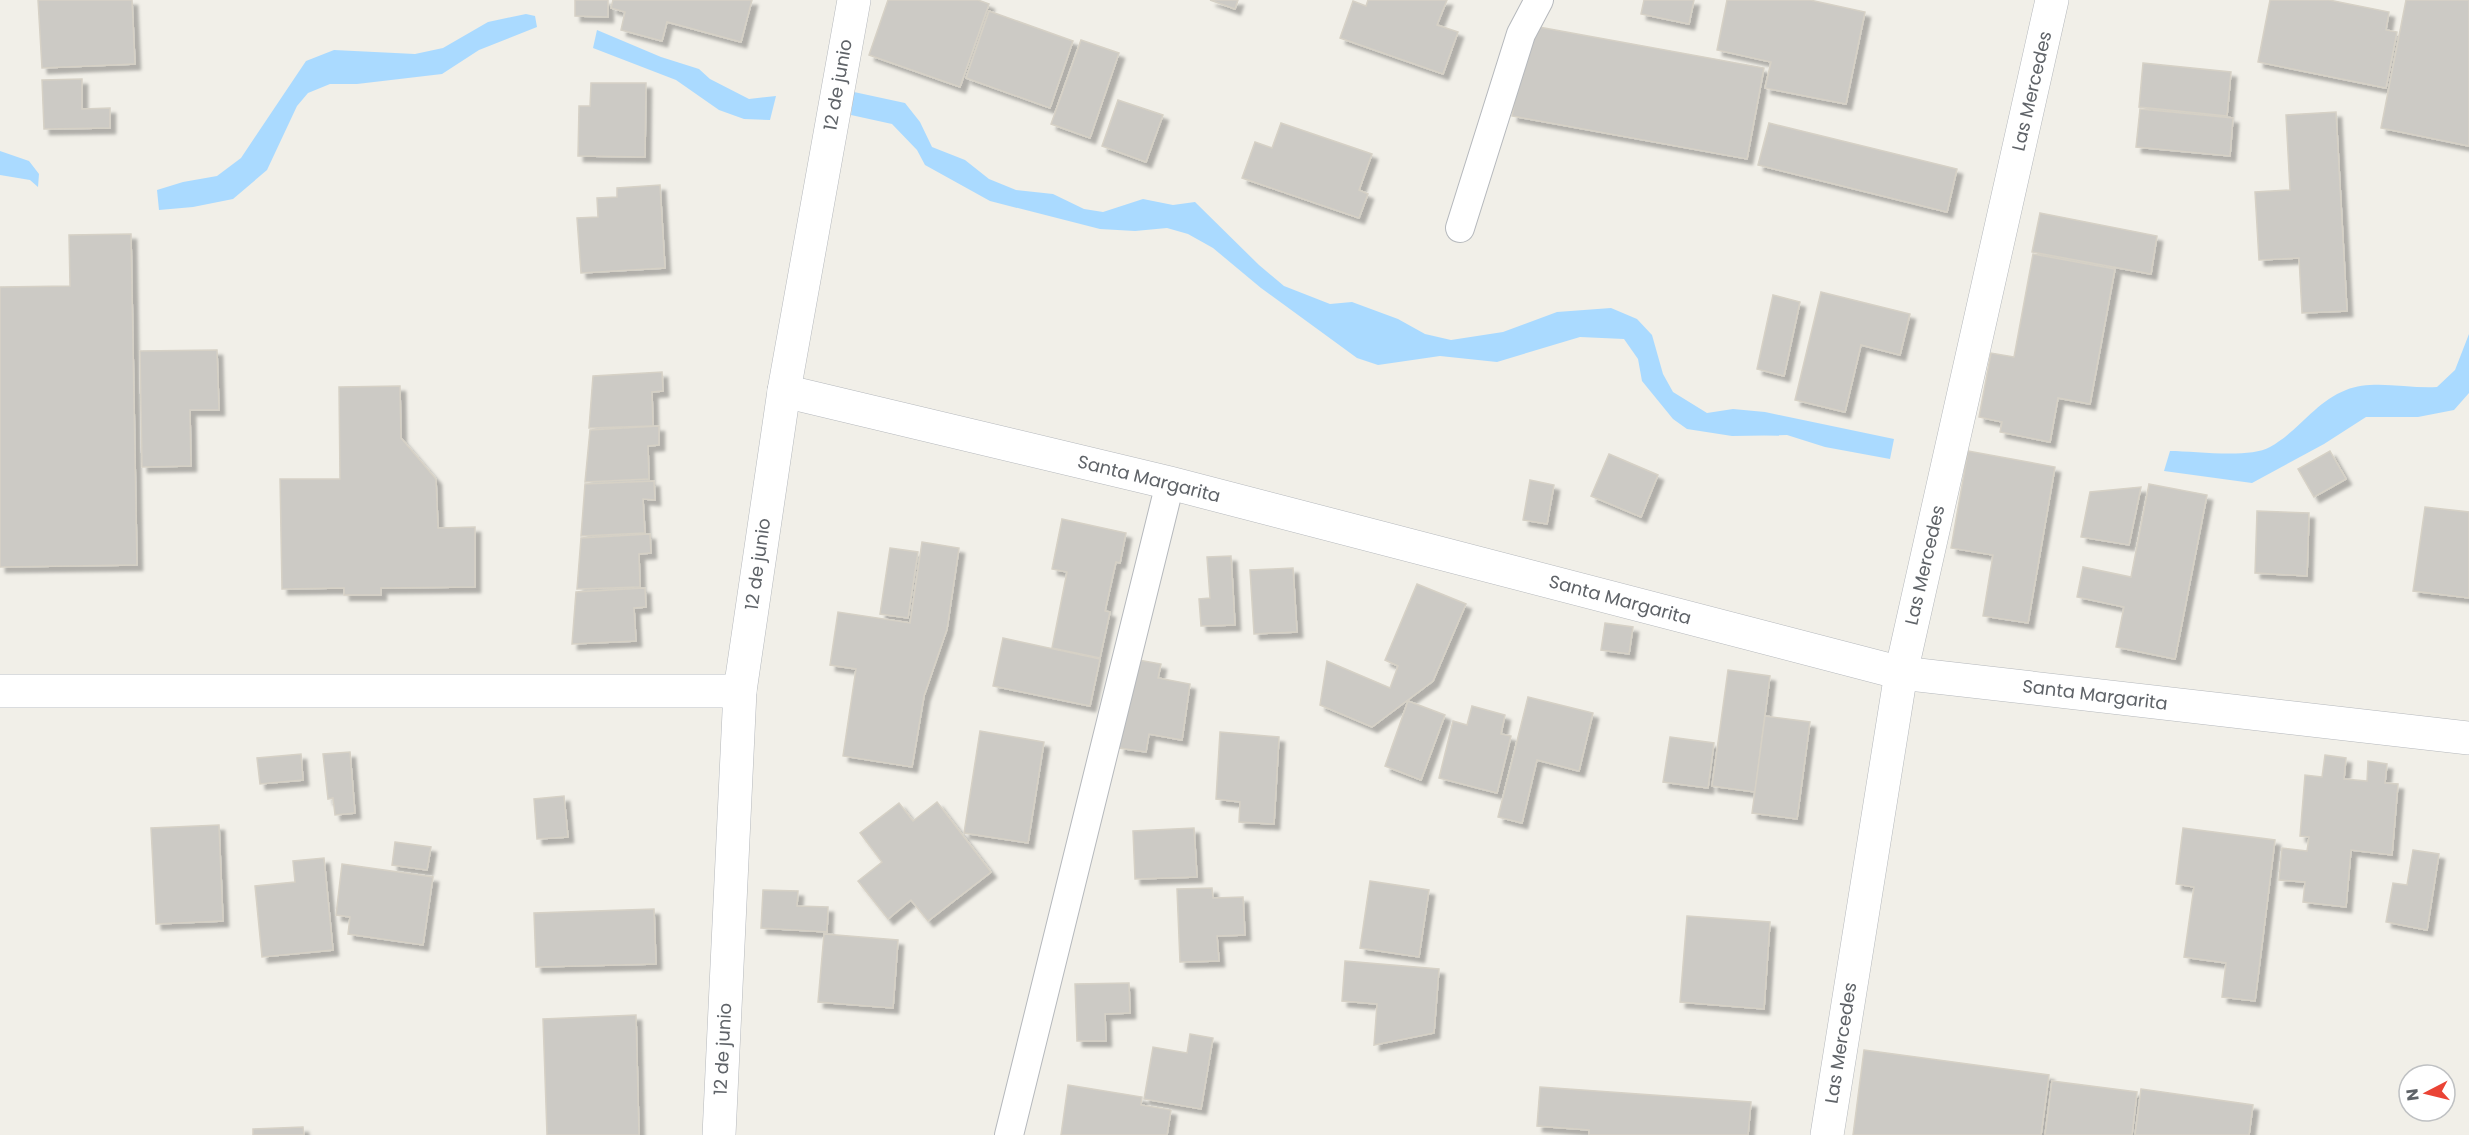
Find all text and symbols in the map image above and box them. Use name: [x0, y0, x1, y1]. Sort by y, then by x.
street label: Las Mercedes: [2006, 28, 2057, 153]
street label: 12 de junio: [817, 37, 858, 133]
street label: Santa Margarita: [1075, 449, 1223, 508]
street label: Las Mercedes: [1899, 502, 1950, 627]
street label: 12 de junio: [739, 516, 776, 611]
street label: Santa Margarita: [1546, 569, 1694, 631]
street label: Santa Margarita: [2021, 673, 2169, 716]
street label: Las Mercedes: [1819, 981, 1862, 1105]
street label: 12 de junio: [708, 1002, 737, 1096]
north arrow: [2397, 1063, 2457, 1123]
text: N: [2400, 1087, 2425, 1102]

